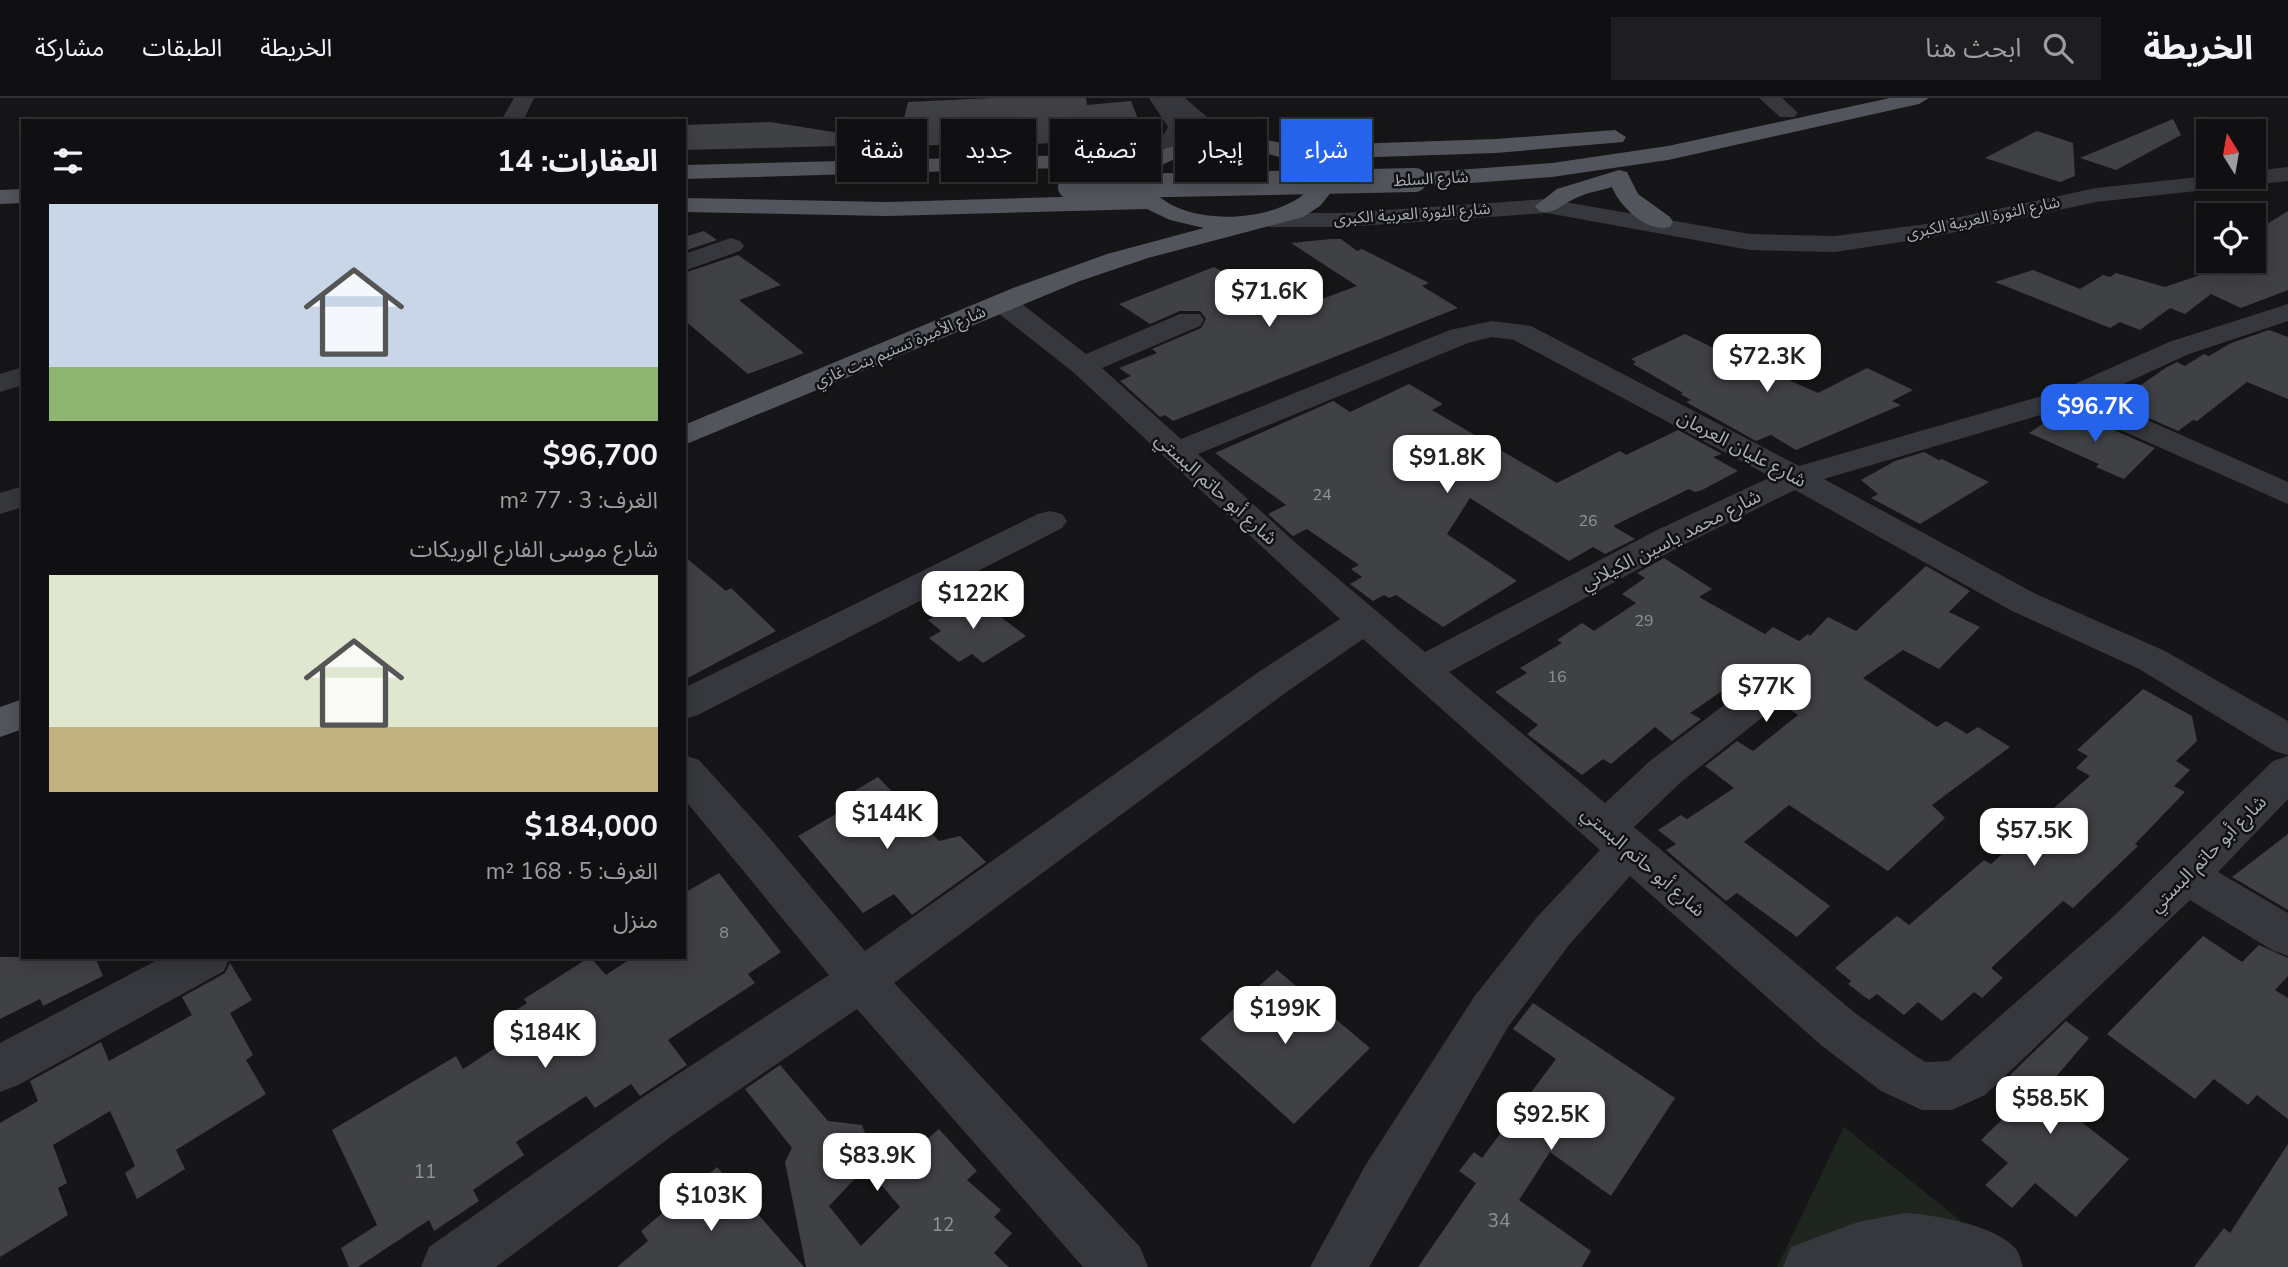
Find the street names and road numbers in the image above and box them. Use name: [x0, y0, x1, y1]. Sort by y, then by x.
street label: شارع السلط: [1393, 166, 1469, 193]
street label: شارع الثورة العربية الكبرى: [1904, 191, 2062, 246]
street label: شارع الثورة العربية الكبرى: [1333, 198, 1491, 231]
street label: شارع الأميرة تسنيم بنت غازي: [811, 301, 989, 394]
street label: شارع عليان العرمان: [1673, 404, 1811, 494]
street label: شارع أبو حاتم البستي: [1148, 427, 1283, 552]
street label: شارع محمد ياسين الكيلاني: [1577, 483, 1766, 598]
street label: شارع أبو حاتم البستي: [2143, 789, 2274, 920]
street label: شارع أبو حاتم البستي: [1574, 801, 1711, 924]

